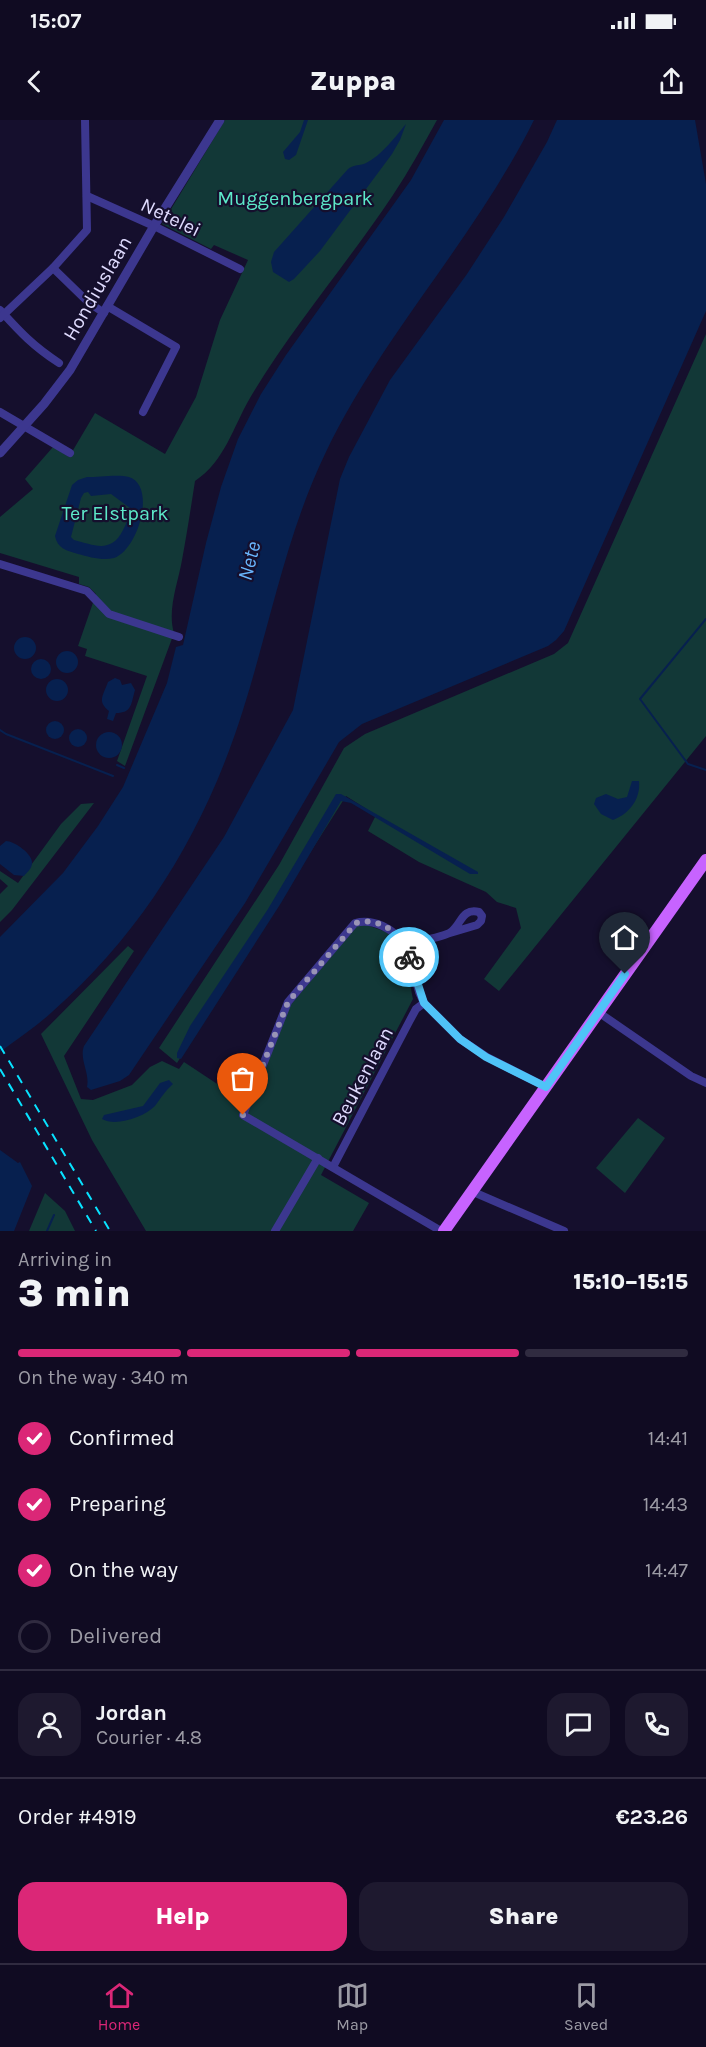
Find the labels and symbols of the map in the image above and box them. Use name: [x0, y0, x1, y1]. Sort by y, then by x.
park label: Muggenbergpark: [217, 187, 373, 210]
street label: Netelei: [137, 193, 204, 242]
street label: Hondiuslaan: [58, 232, 137, 344]
park label: Ter Elstpark: [62, 502, 168, 525]
water label: Nete: [233, 539, 265, 583]
pin: [599, 912, 650, 974]
courier: [379, 927, 439, 987]
street label: Beukenlaan: [327, 1023, 398, 1129]
pin: [217, 1053, 268, 1115]

